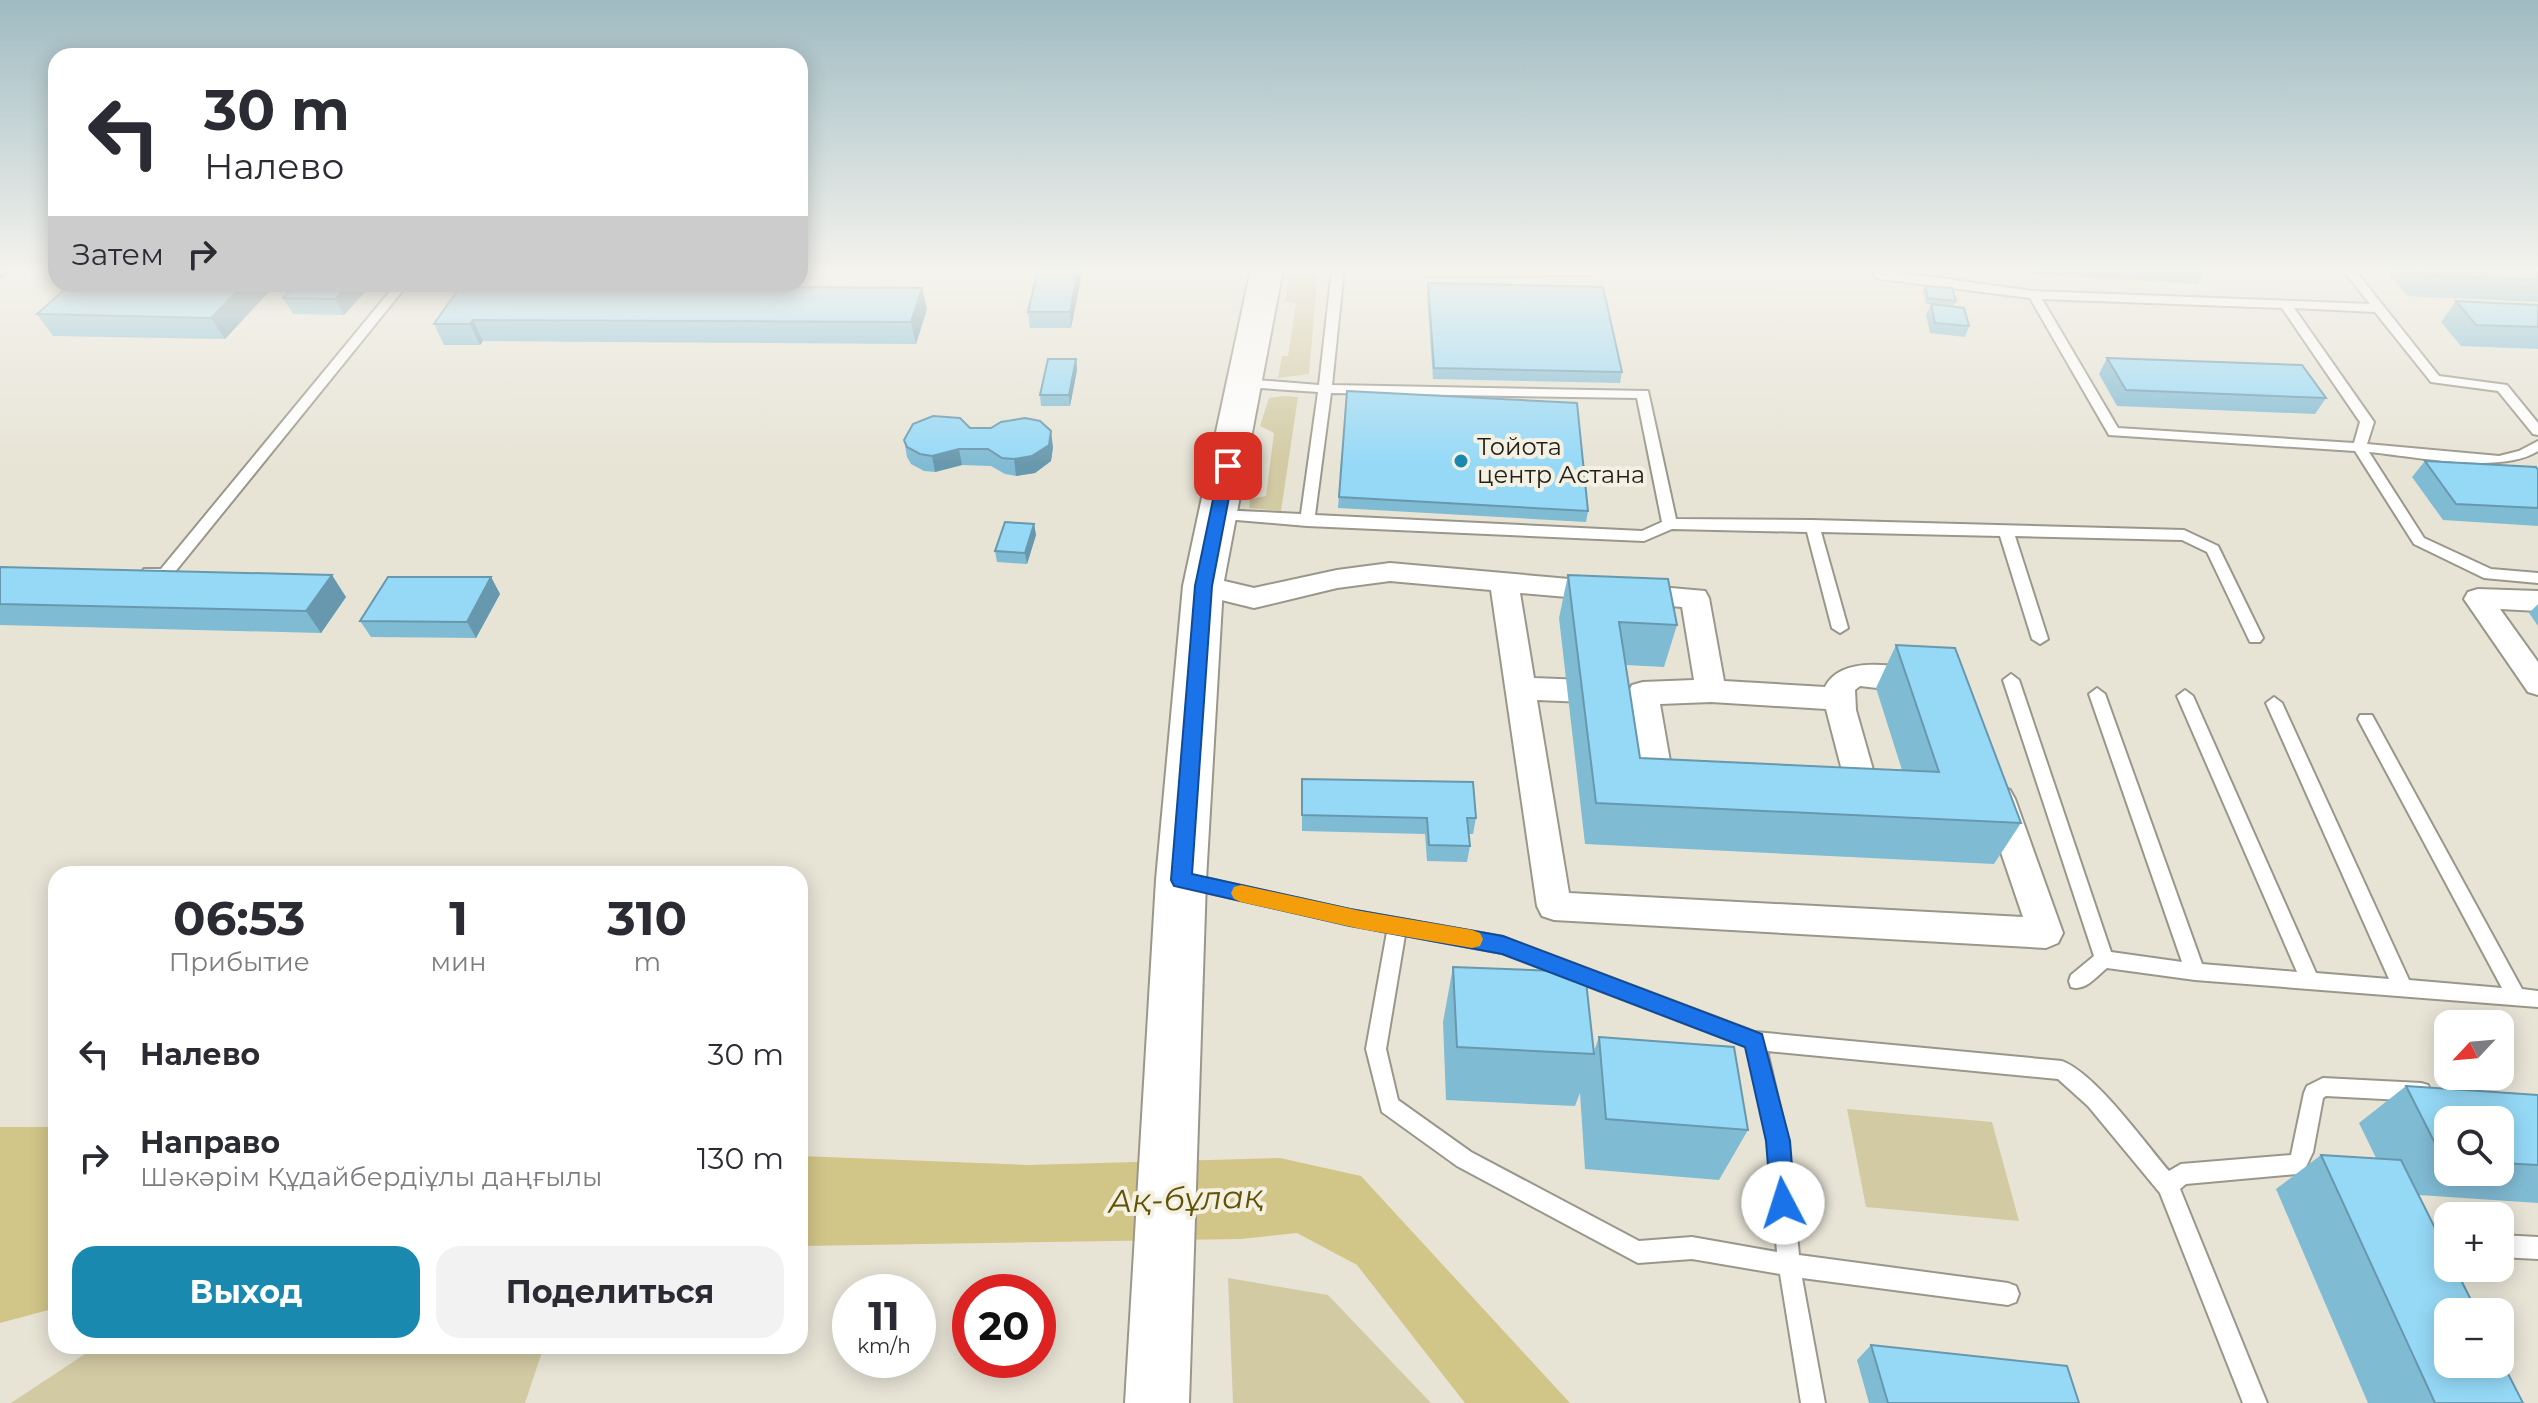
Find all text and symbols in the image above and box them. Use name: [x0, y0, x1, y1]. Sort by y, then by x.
text: 30 m: [204, 76, 350, 144]
icon: left: [72, 80, 176, 184]
text: Налево: [204, 144, 344, 188]
icon: right: [180, 232, 224, 276]
text: Затем: [72, 236, 164, 273]
pin: [1194, 432, 1262, 500]
place label: Тойота центр Астана: [1477, 432, 1645, 489]
icon: arrive: [1206, 444, 1250, 488]
marker: Тойота центр Астана: [1452, 452, 1470, 470]
text: 06:53: [173, 889, 306, 947]
text: 1: [449, 889, 468, 947]
text: 310: [607, 889, 687, 947]
text: Прибытие: [169, 946, 310, 978]
text: мин: [431, 946, 487, 978]
text: m: [633, 946, 661, 978]
north arrow: [2434, 1010, 2514, 1090]
map controls: [2434, 1010, 2514, 1378]
icon: left: [72, 1032, 116, 1076]
text: Налево: [140, 1036, 260, 1073]
text: 30 m: [708, 1036, 784, 1073]
button: search: [2434, 1106, 2514, 1186]
text: Направо: [140, 1124, 280, 1161]
icon: right: [72, 1136, 116, 1180]
text: 130 m: [697, 1140, 784, 1177]
text: Шәкәрім Құдайбердіұлы даңғылы: [140, 1161, 602, 1193]
position arrow: [1741, 1161, 1825, 1245]
water label: Ақ-бұлақ: [1105, 1176, 1265, 1221]
button: +: [2434, 1202, 2514, 1282]
button: Выход: [72, 1246, 420, 1338]
button: Поделиться: [436, 1246, 784, 1338]
speed limit sign: 20: [952, 1274, 1056, 1378]
text: 11: [868, 1291, 900, 1340]
button: −: [2434, 1298, 2514, 1378]
text: km/h: [857, 1334, 911, 1358]

